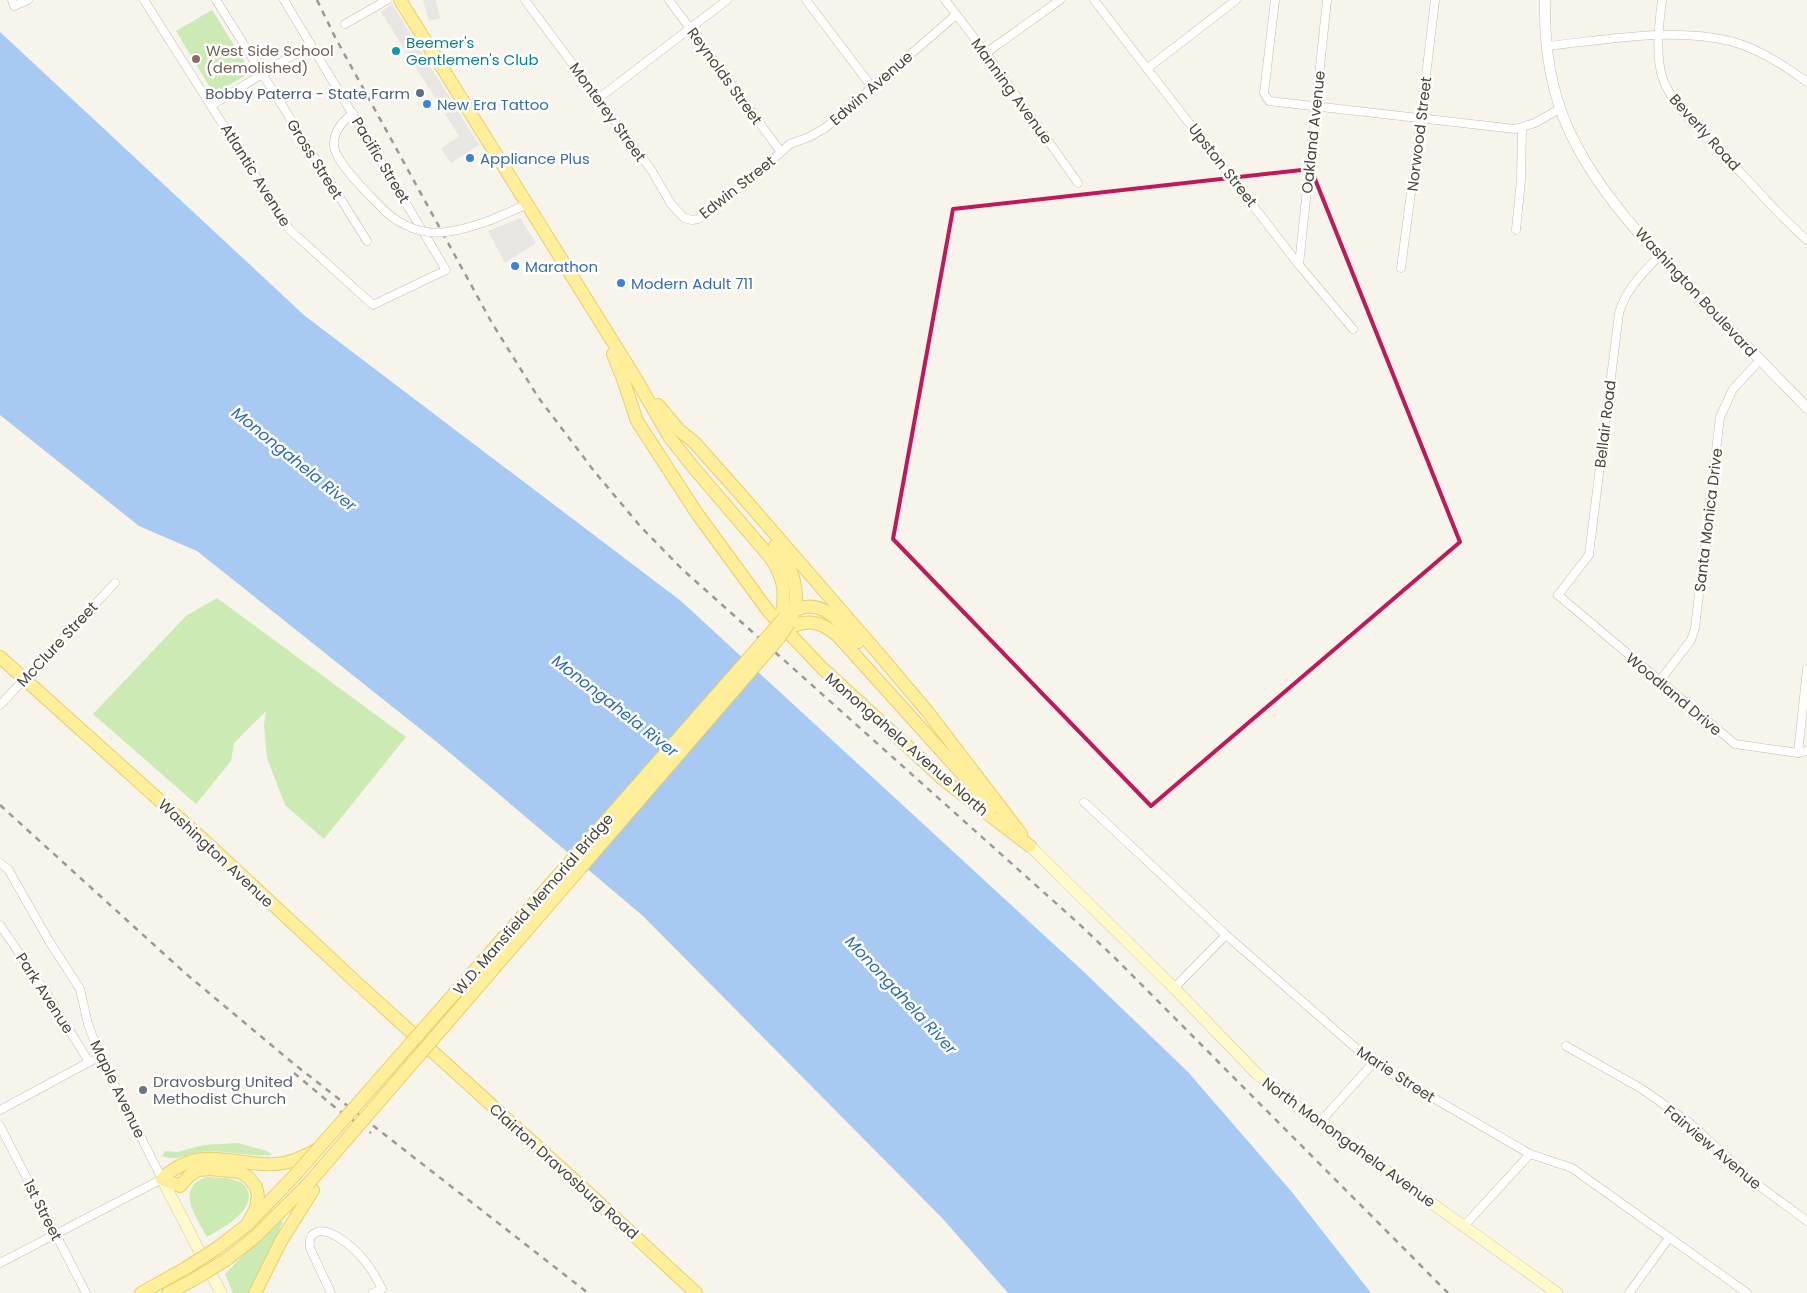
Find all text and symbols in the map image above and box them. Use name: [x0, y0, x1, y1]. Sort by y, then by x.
street label: Reynolds Street: [683, 23, 767, 129]
place label: Beemer's Gentlemen's Club: [406, 32, 539, 70]
street label: Manning Avenue: [966, 34, 1058, 148]
place label: West Side School (demolished): [206, 40, 334, 78]
marker: Beemer's Gentlemen's Club: [390, 45, 402, 57]
street label: Edwin Avenue: [825, 46, 917, 130]
marker: West Side School (demolished): [190, 53, 202, 65]
street label: Monterey Street: [565, 58, 651, 166]
street label: Oakland Avenue: [1296, 69, 1330, 195]
street label: Norwood Street: [1402, 75, 1436, 193]
place label: Bobby Paterra - State Farm: [205, 83, 410, 104]
marker: Bobby Paterra - State Farm: [414, 87, 426, 99]
street label: Beverly Road: [1665, 89, 1745, 175]
place label: New Era Tattoo: [437, 94, 549, 115]
marker: New Era Tattoo: [421, 98, 433, 110]
street label: Pacific Street: [347, 113, 415, 207]
street label: Gross Street: [282, 115, 348, 203]
street label: Upston Street: [1184, 119, 1262, 211]
street label: Atlantic Avenue: [216, 120, 296, 230]
place label: Appliance Plus: [480, 148, 590, 169]
street label: Edwin Street: [695, 151, 779, 223]
marker: Appliance Plus: [464, 152, 476, 164]
street label: Washington Boulevard: [1630, 223, 1762, 361]
place label: Marathon: [525, 256, 598, 277]
marker: Marathon: [509, 260, 521, 272]
place label: Modern Adult 711: [631, 273, 753, 294]
marker: Modern Adult 711: [615, 277, 627, 289]
street label: Bellair Road: [1589, 379, 1621, 469]
water label: Monongahela River: [227, 401, 362, 517]
street label: Santa Monica Drive: [1689, 447, 1727, 593]
street label: McClure Street: [12, 597, 102, 691]
street label: Woodland Drive: [1622, 648, 1726, 740]
water label: Monongahela River: [547, 649, 684, 763]
street label: Monongahela Avenue North: [821, 667, 993, 821]
street label: Washington Avenue: [154, 794, 278, 912]
street label: W.D. Mansfield Memorial Bridge: [448, 809, 618, 999]
water label: Monongahela River: [840, 931, 963, 1060]
street label: Park Avenue: [11, 948, 79, 1038]
street label: Maple Avenue: [85, 1037, 151, 1141]
street label: Marie Street: [1353, 1041, 1439, 1107]
place label: Dravosburg United Methodist Church: [153, 1071, 293, 1109]
street label: North Monongahela Avenue: [1258, 1072, 1440, 1212]
marker: Dravosburg United Methodist Church: [137, 1084, 149, 1096]
street label: Clairton Dravosburg Road: [485, 1098, 643, 1244]
street label: Fairview Avenue: [1660, 1100, 1766, 1194]
street label: 1st Street: [19, 1176, 67, 1244]

